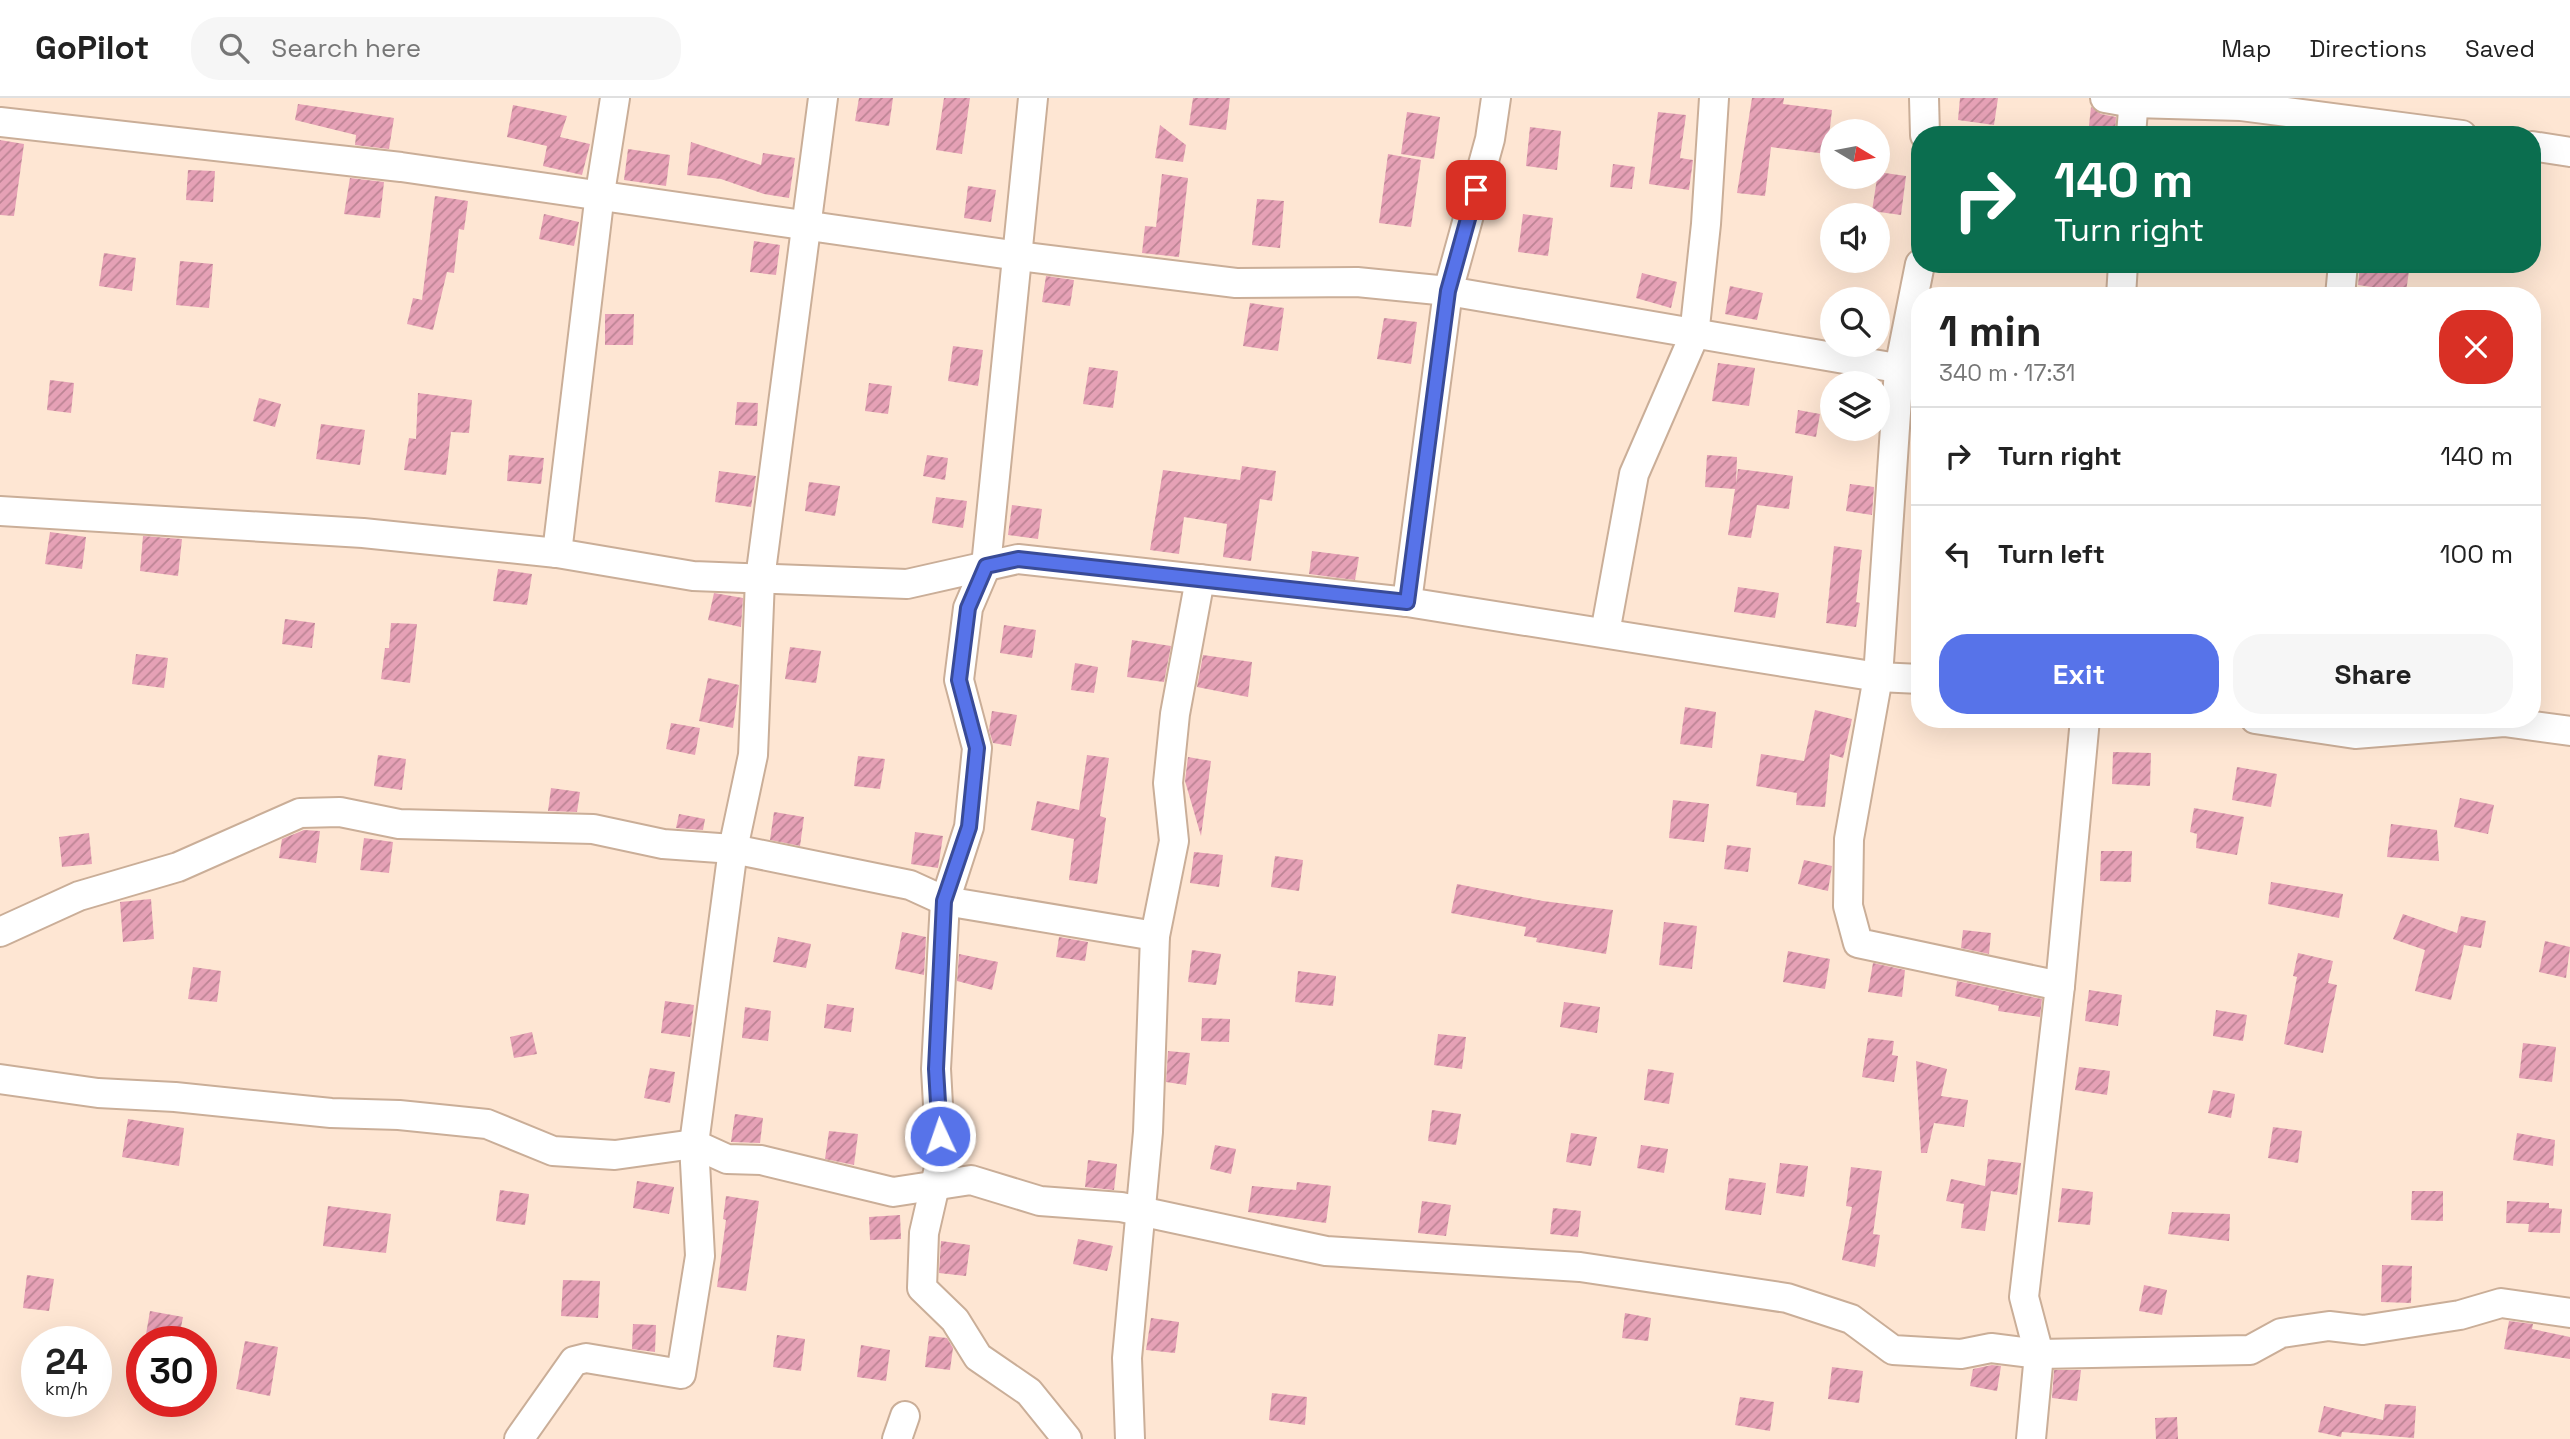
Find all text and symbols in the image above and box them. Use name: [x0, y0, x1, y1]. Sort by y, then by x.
search box: [191, 17, 681, 80]
text: GoPilot: [35, 27, 149, 69]
icon: search: [215, 29, 253, 67]
text: Search here: [271, 31, 421, 65]
text: Map: [2221, 33, 2271, 64]
text: Directions: [2309, 33, 2427, 64]
text: Saved: [2465, 33, 2535, 64]
north arrow: [1820, 119, 1890, 189]
map controls: [1820, 119, 1890, 441]
text: 140 m: [2054, 149, 2193, 211]
icon: right: [1939, 154, 2030, 245]
pin: [1446, 160, 1506, 220]
icon: arrive: [1457, 171, 1495, 209]
button: sound: [1820, 203, 1890, 273]
text: Turn right: [2054, 210, 2204, 250]
button: search: [1820, 287, 1890, 357]
text: 1 min: [1939, 305, 2042, 358]
button: close: [2439, 310, 2513, 384]
text: 340 m · 17:31: [1939, 358, 2075, 388]
button: layers: [1820, 371, 1890, 441]
icon: right: [1939, 437, 1977, 475]
text: Turn right: [1998, 439, 2122, 473]
text: 140 m: [2440, 439, 2513, 473]
icon: left: [1939, 535, 1977, 573]
text: Turn left: [1998, 537, 2105, 571]
text: 100 m: [2440, 537, 2513, 571]
button: Exit: [1939, 634, 2219, 714]
button: Share: [2233, 634, 2513, 714]
position arrow: [903, 1099, 977, 1173]
speed limit sign: 30: [126, 1326, 217, 1417]
text: 24: [45, 1340, 88, 1384]
text: km/h: [45, 1377, 88, 1400]

